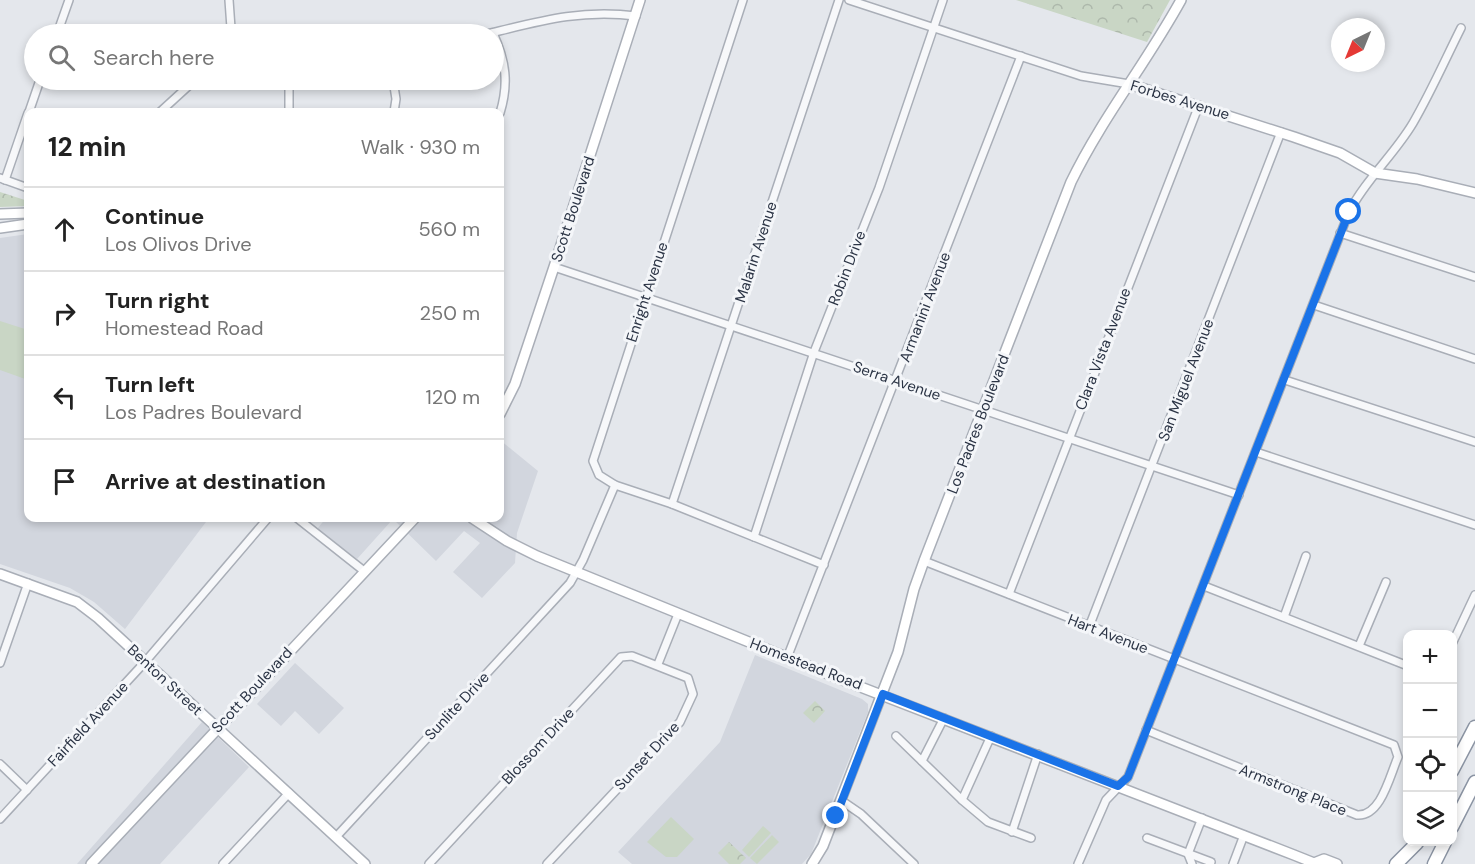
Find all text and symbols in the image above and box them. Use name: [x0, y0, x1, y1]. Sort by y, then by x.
north arrow: [1331, 18, 1385, 72]
search box: [24, 24, 504, 90]
icon: search: [45, 41, 78, 74]
text: Search here: [93, 43, 214, 72]
street label: Forbes Avenue: [1128, 75, 1232, 125]
text: 12 min: [48, 130, 126, 164]
text: Walk · 930 m: [361, 134, 480, 160]
street label: Scott Boulevard: [546, 154, 600, 264]
route start: [1335, 198, 1361, 224]
street label: Malarin Avenue: [730, 199, 782, 305]
text: Continue: [105, 202, 204, 231]
icon: ahead: [48, 213, 81, 246]
text: 560 m: [418, 216, 480, 242]
street label: Robin Drive: [824, 228, 870, 308]
text: Los Olivos Drive: [105, 231, 252, 257]
street label: Enright Avenue: [621, 239, 673, 345]
street label: Armanini Avenue: [895, 249, 955, 365]
street label: Clara Vista Avenue: [1070, 285, 1136, 413]
text: Turn right: [105, 286, 210, 315]
icon: right: [48, 297, 81, 330]
text: 250 m: [419, 300, 480, 326]
text: Homestead Road: [105, 315, 263, 341]
street label: San Miguel Avenue: [1153, 316, 1219, 444]
street label: Los Padres Boulevard: [942, 351, 1014, 497]
street label: Serra Avenue: [851, 357, 943, 405]
text: Turn left: [105, 370, 195, 399]
icon: left: [48, 381, 81, 414]
text: 120 m: [426, 384, 480, 410]
text: Los Padres Boulevard: [105, 399, 302, 425]
icon: arrive: [48, 465, 81, 498]
text: Arrive at destination: [105, 467, 326, 496]
street label: Hart Avenue: [1065, 609, 1151, 659]
map controls: [1403, 630, 1457, 846]
button: +: [1403, 630, 1457, 684]
street label: Homestead Road: [747, 633, 865, 695]
street label: Benton Street: [123, 640, 207, 720]
street label: Scott Boulevard: [207, 643, 297, 737]
street label: Sunlite Drive: [420, 668, 494, 744]
street label: Fairfield Avenue: [43, 677, 133, 771]
button: −: [1403, 684, 1457, 738]
street label: Blossom Drive: [497, 703, 579, 789]
street label: Sunset Drive: [610, 717, 684, 795]
button: locate: [1403, 738, 1457, 792]
street label: Armstrong Place: [1236, 759, 1350, 821]
button: layers: [1403, 792, 1457, 846]
route end: [822, 802, 848, 828]

